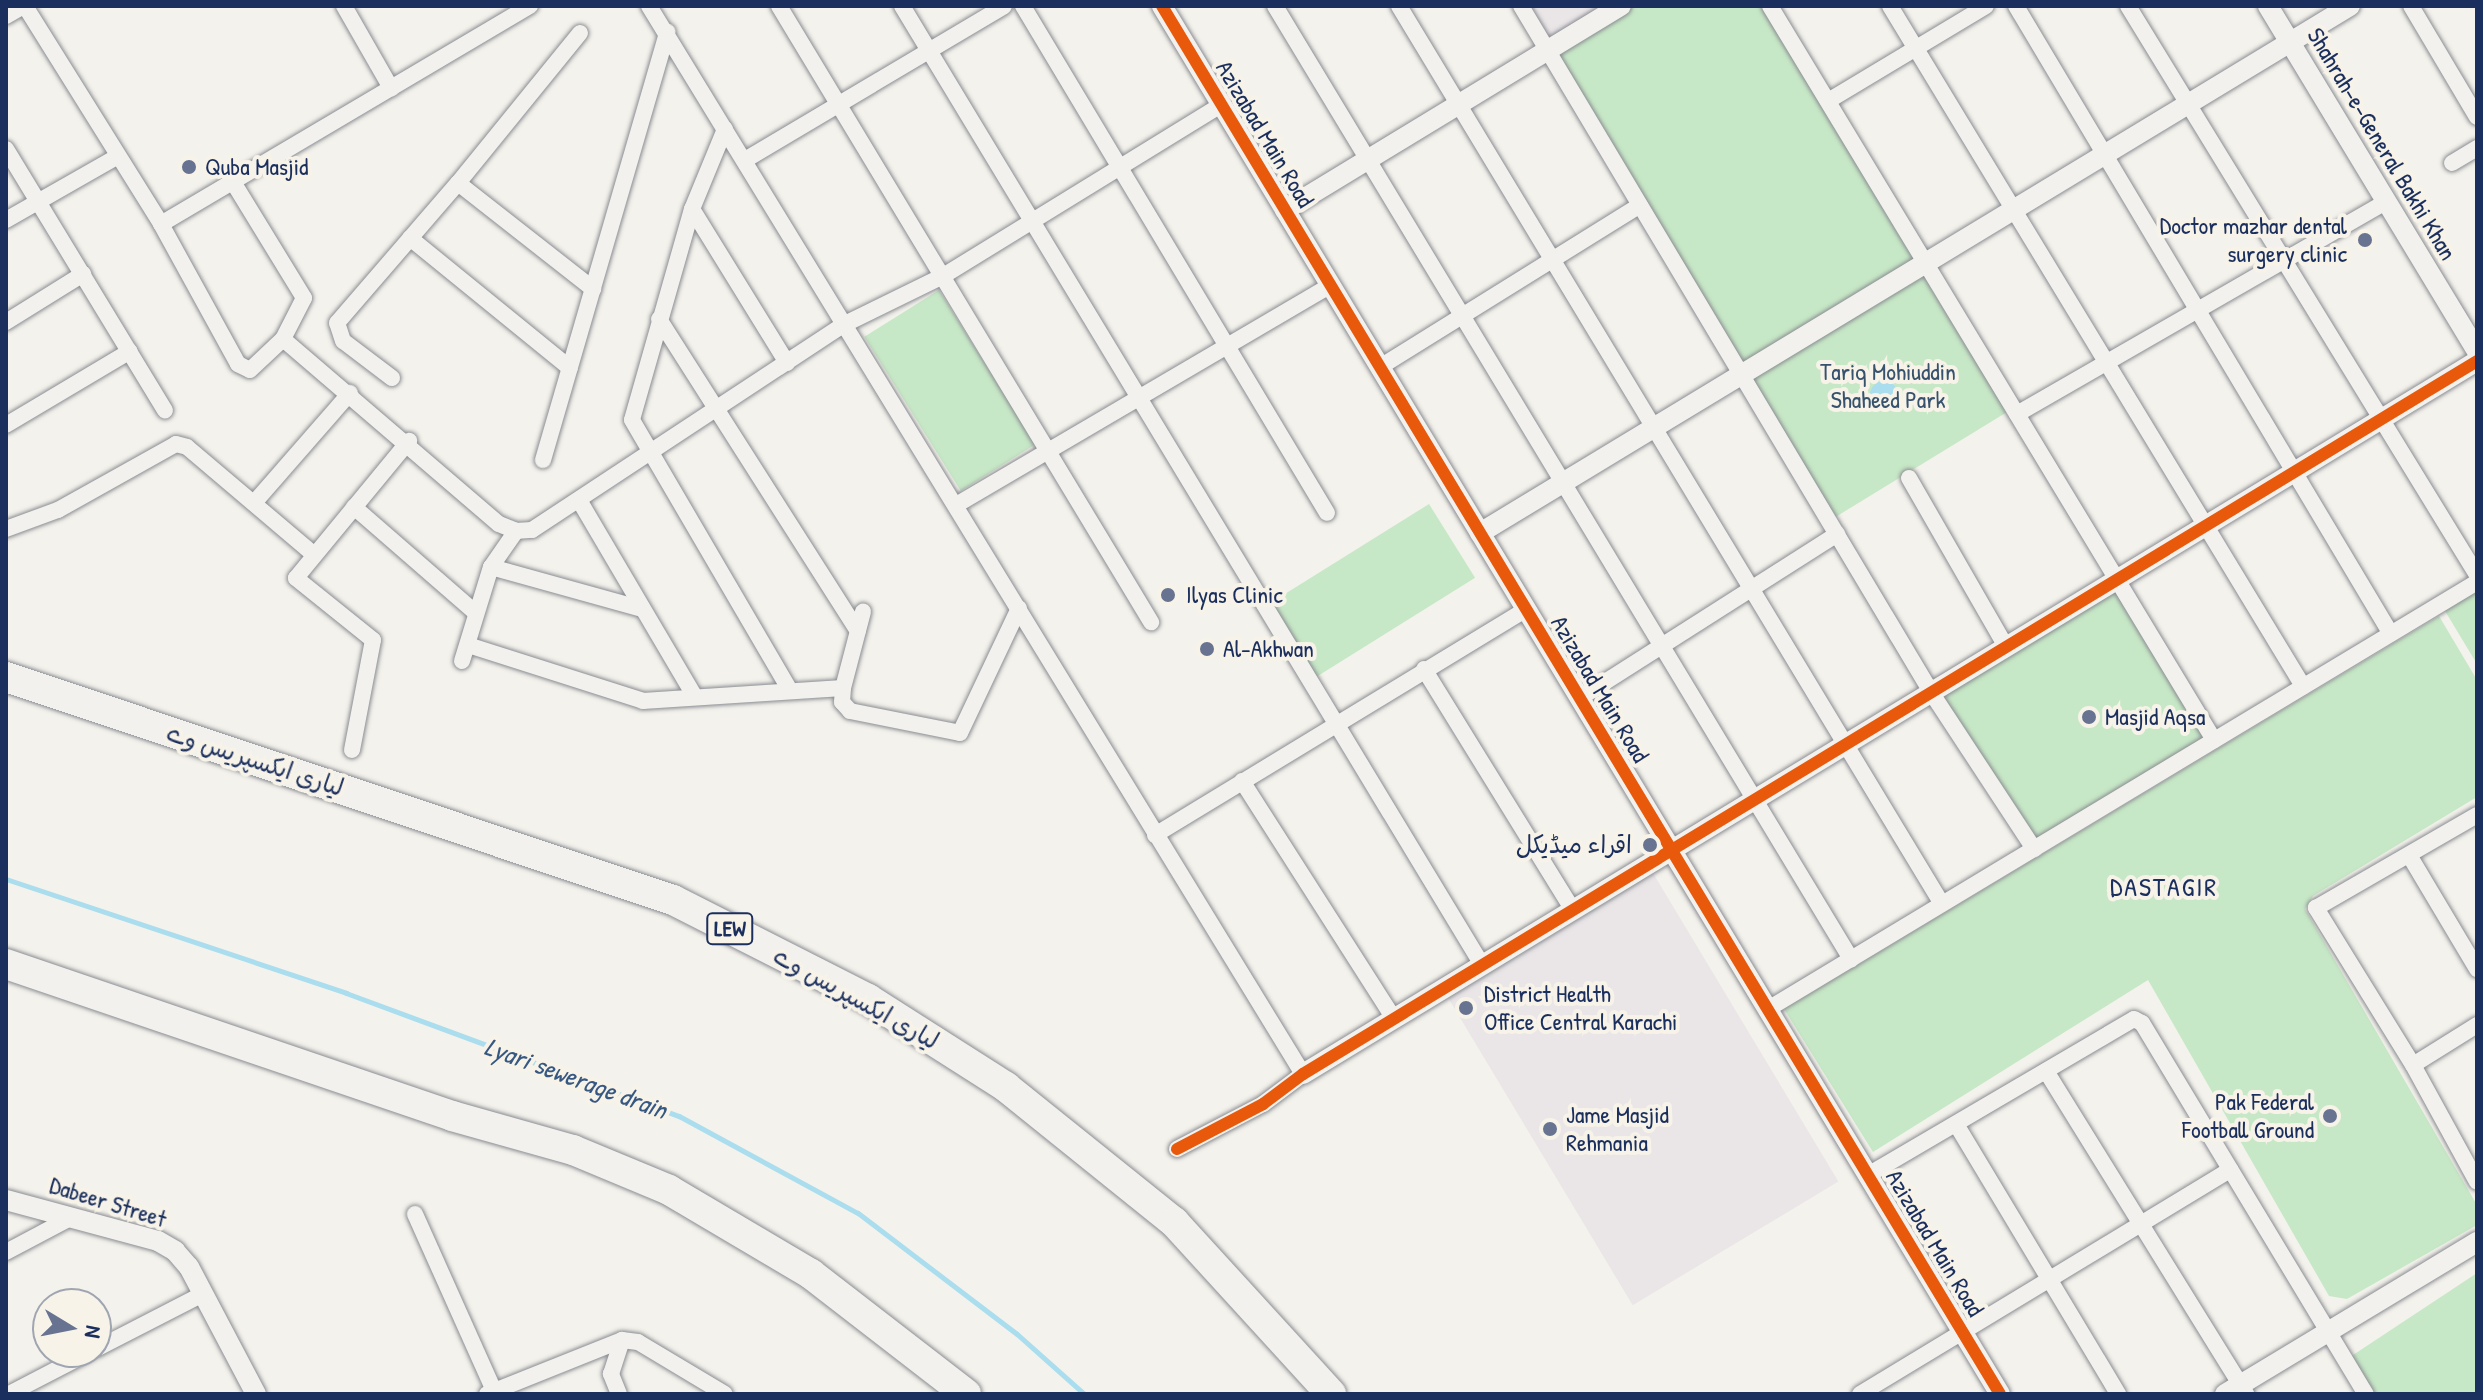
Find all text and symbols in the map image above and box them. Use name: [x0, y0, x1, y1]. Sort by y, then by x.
street label: Shahrah-e-General Bakhi Khan: [2301, 23, 2463, 265]
street label: Azizabad Main Road: [1210, 55, 1320, 213]
place label: Quba Masjid: [205, 153, 308, 181]
marker: Quba Masjid: [180, 158, 198, 176]
place label: Doctor mazhar dental surgery clinic: [2160, 212, 2347, 268]
marker: Doctor mazhar dental surgery clinic: [2354, 229, 2376, 251]
park label: Tariq Mohiuddin Shaheed Park: [1820, 358, 1956, 414]
place label: Ilyas Clinic: [1186, 581, 1283, 609]
marker: Ilyas Clinic: [1157, 584, 1179, 606]
street label: Azizabad Main Road: [1545, 610, 1655, 768]
place label: Al-Akhwan: [1223, 635, 1314, 663]
marker: Al-Akhwan: [1198, 640, 1216, 658]
place label: Masjid Aqsa: [2105, 703, 2205, 731]
marker: Masjid Aqsa: [2080, 708, 2098, 726]
street label: لیاری ایکسپریس وے: [163, 718, 347, 802]
place label: اقراء میڈیکل: [1516, 831, 1632, 859]
marker: اقراء میڈیکل: [1639, 834, 1661, 856]
district label: DASTAGIR: [2110, 871, 2218, 903]
road number: LEW: [706, 911, 754, 947]
street label: لیاری ایکسپریس وے: [768, 941, 944, 1055]
place label: District Health Office Central Karachi: [1484, 980, 1677, 1036]
marker: District Health Office Central Karachi: [1455, 997, 1477, 1019]
water label: Lyari sewerage drain: [481, 1031, 671, 1125]
place label: Pak Federal Football Ground: [2182, 1088, 2314, 1144]
place label: Jame Masjid Rehmania: [1566, 1101, 1669, 1157]
marker: Pak Federal Football Ground: [2321, 1107, 2339, 1125]
marker: Jame Masjid Rehmania: [1541, 1120, 1559, 1138]
street label: Azizabad Main Road: [1880, 1164, 1990, 1322]
street label: Dabeer Street: [46, 1171, 170, 1233]
north arrow: [32, 1288, 112, 1368]
text: N: [78, 1323, 109, 1340]

